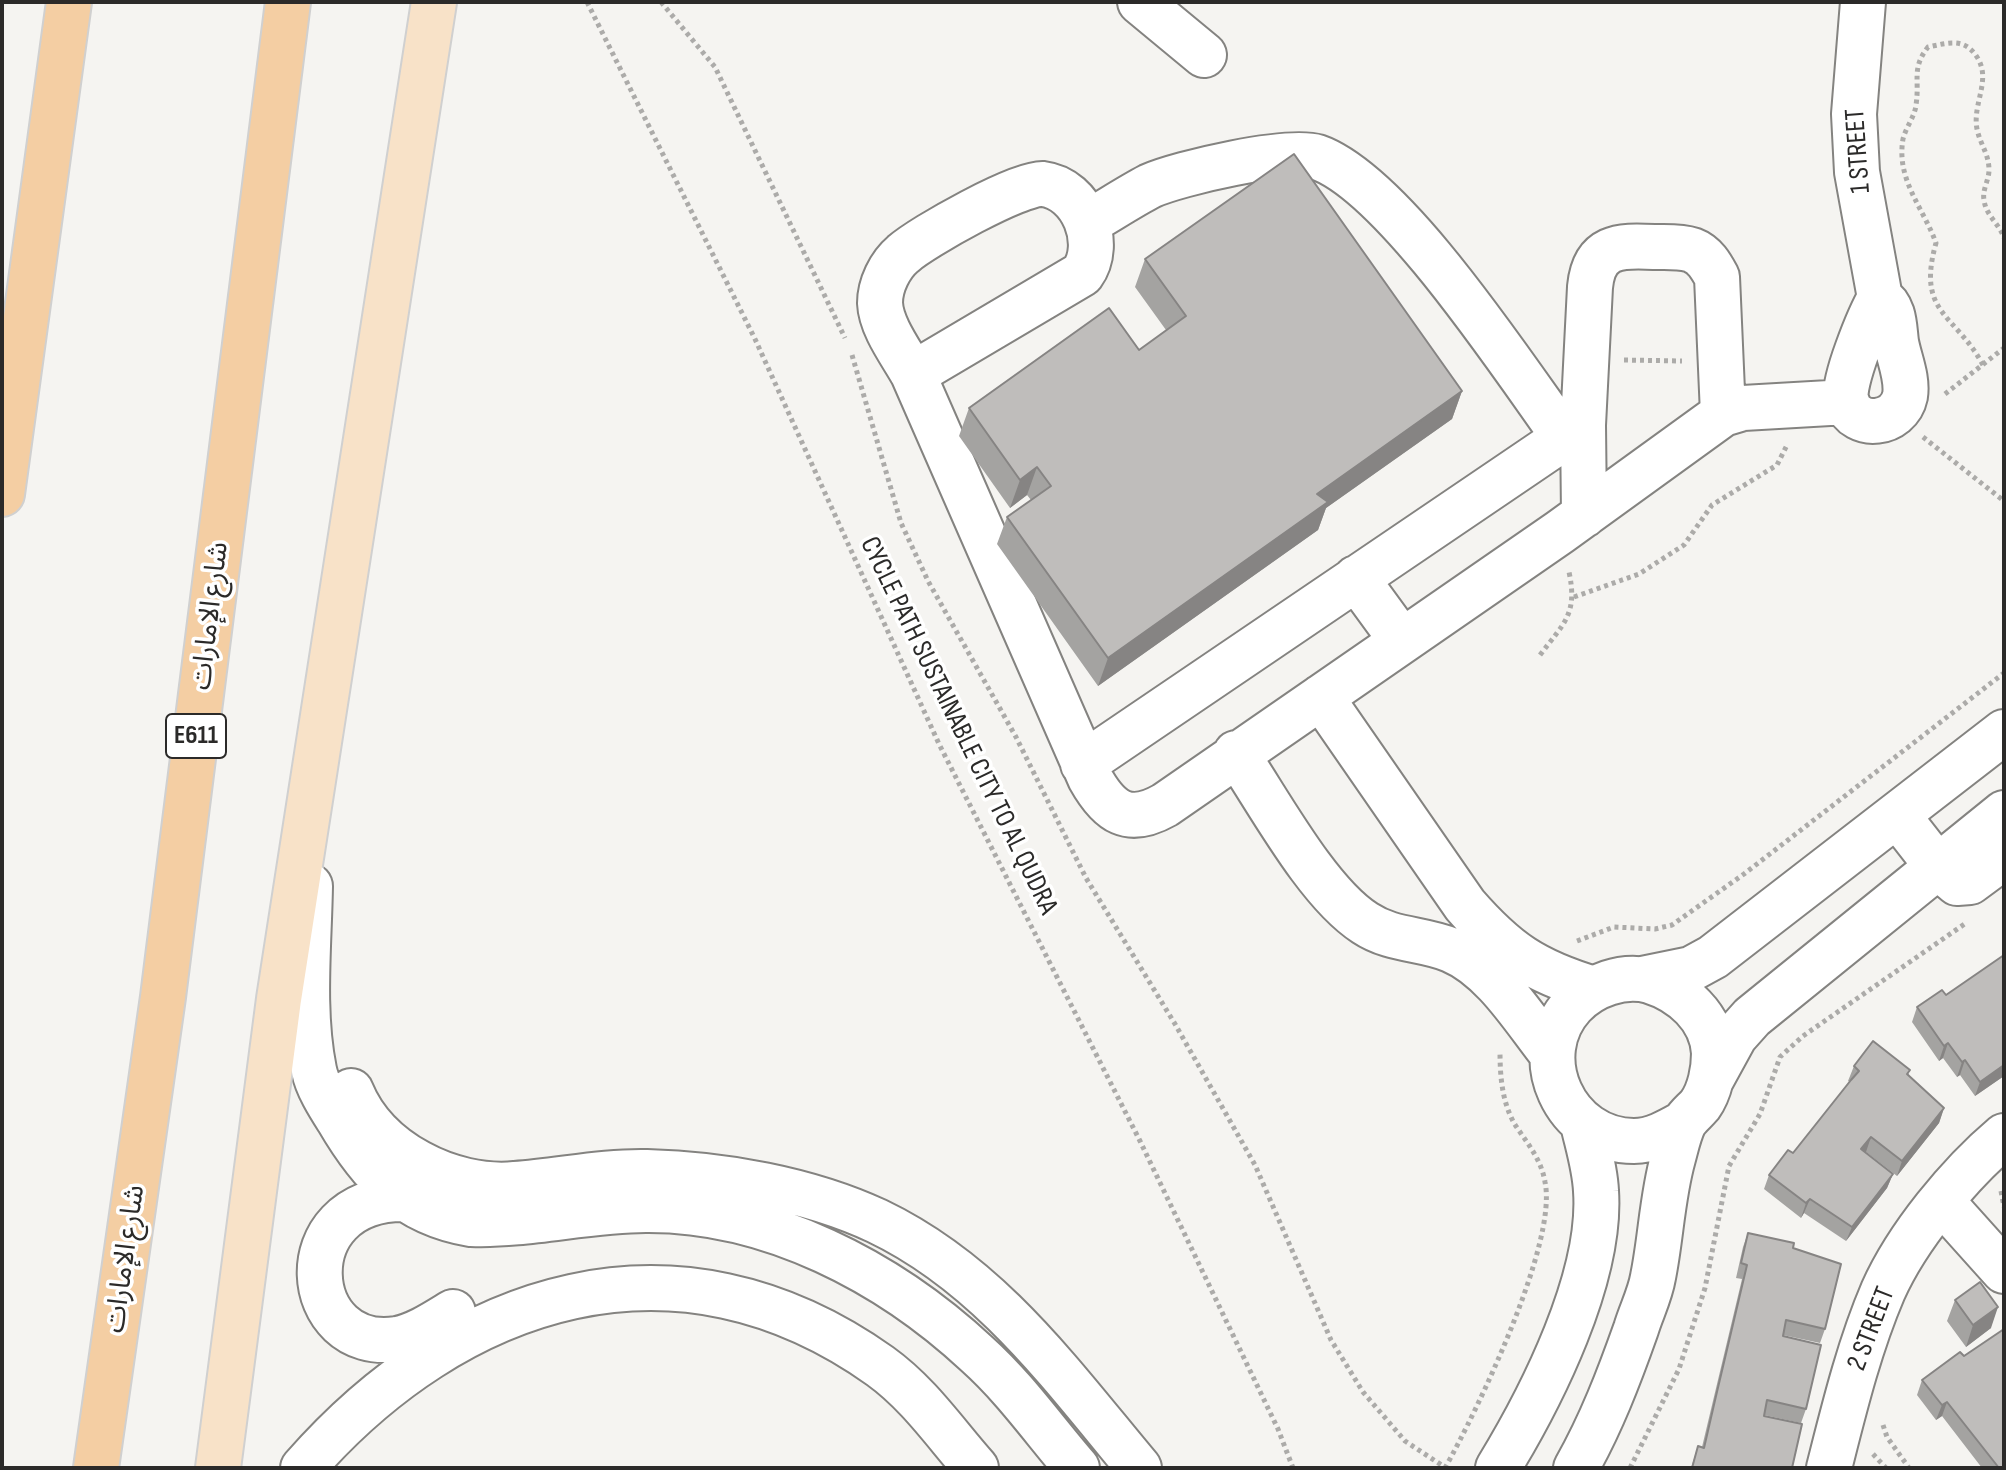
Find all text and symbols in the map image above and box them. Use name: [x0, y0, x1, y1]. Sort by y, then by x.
street label: 1 STREET: [1839, 108, 1879, 194]
street label: CYCLE PATH SUSTAINABLE CITY TO AL QUDRA: [852, 532, 1064, 920]
street label: شارع الإمارات: [185, 540, 237, 692]
road number: E611: [166, 714, 226, 758]
street label: شارع الإمارات: [99, 1183, 153, 1335]
street label: 2 STREET: [1841, 1283, 1903, 1375]

